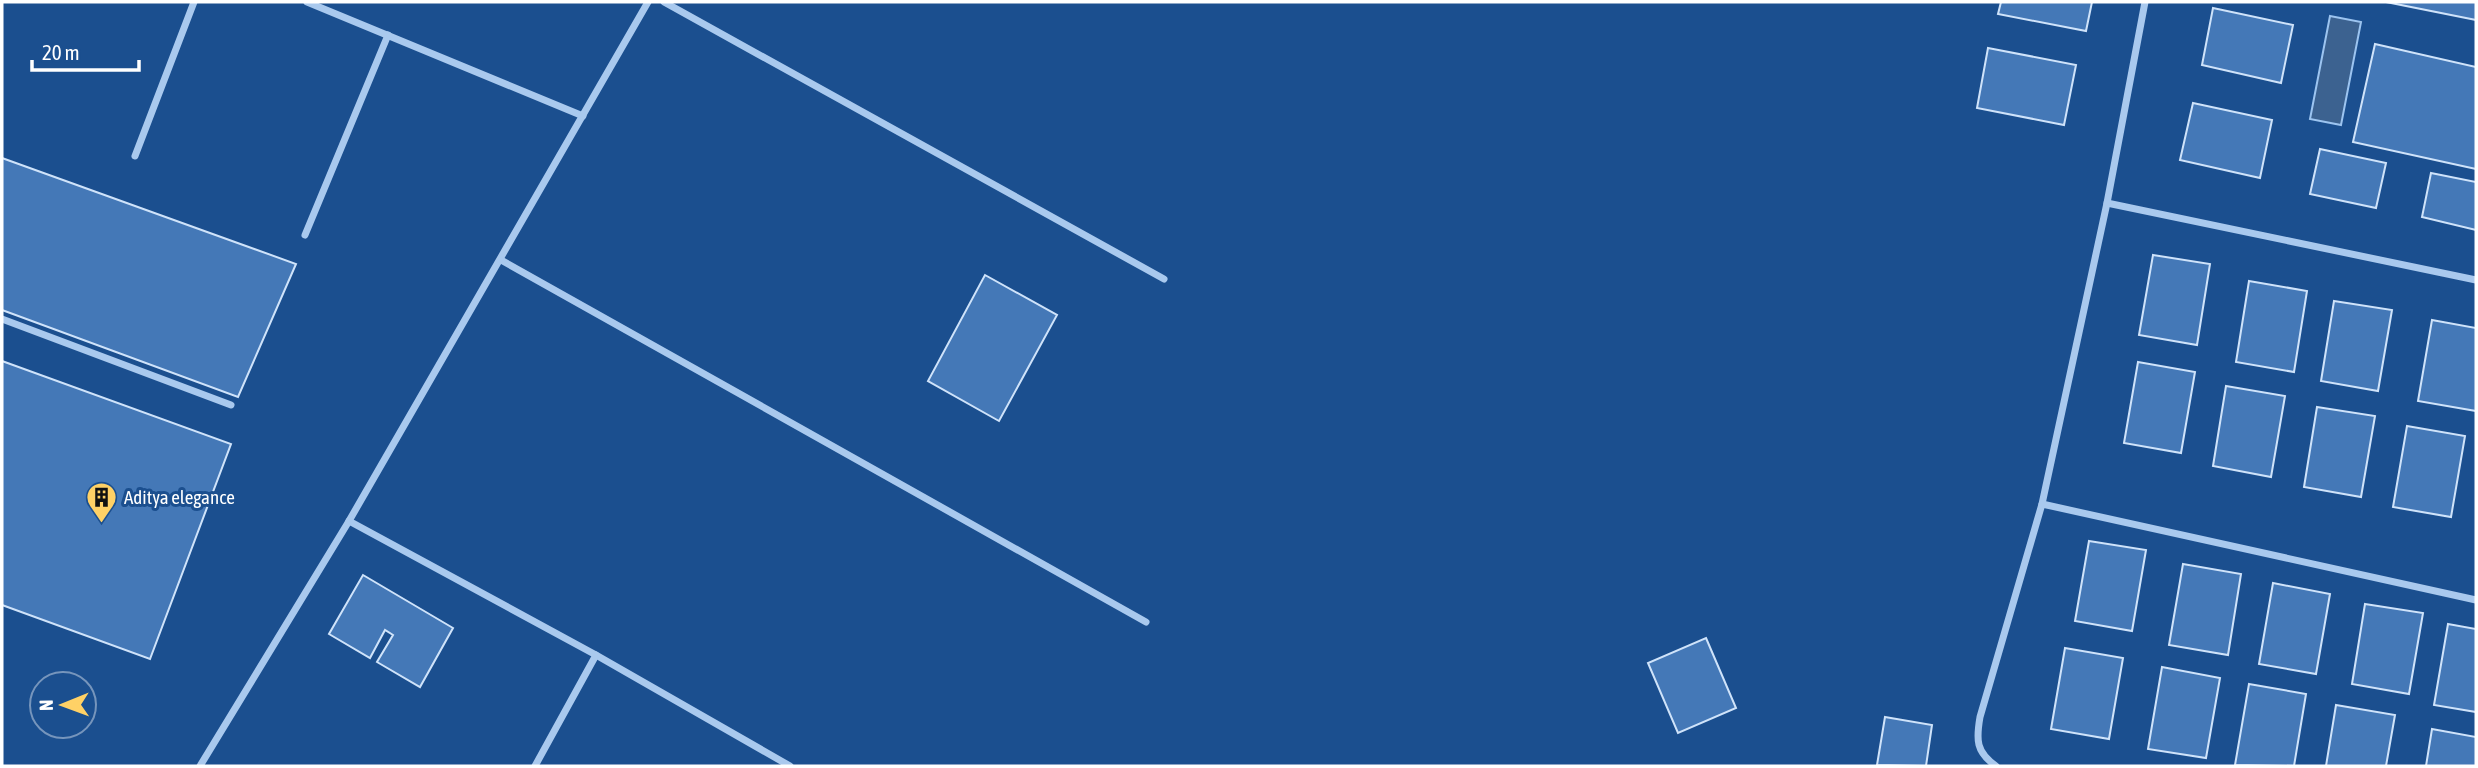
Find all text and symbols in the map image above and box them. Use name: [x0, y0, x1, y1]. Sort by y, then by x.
scale bar: [32, 28, 138, 72]
text: 20 m: [42, 40, 80, 64]
building icon: Aditya elegance: [84, 480, 118, 524]
place label: Aditya elegance: [124, 486, 235, 508]
north arrow: [28, 670, 98, 740]
text: N: [35, 699, 57, 711]

